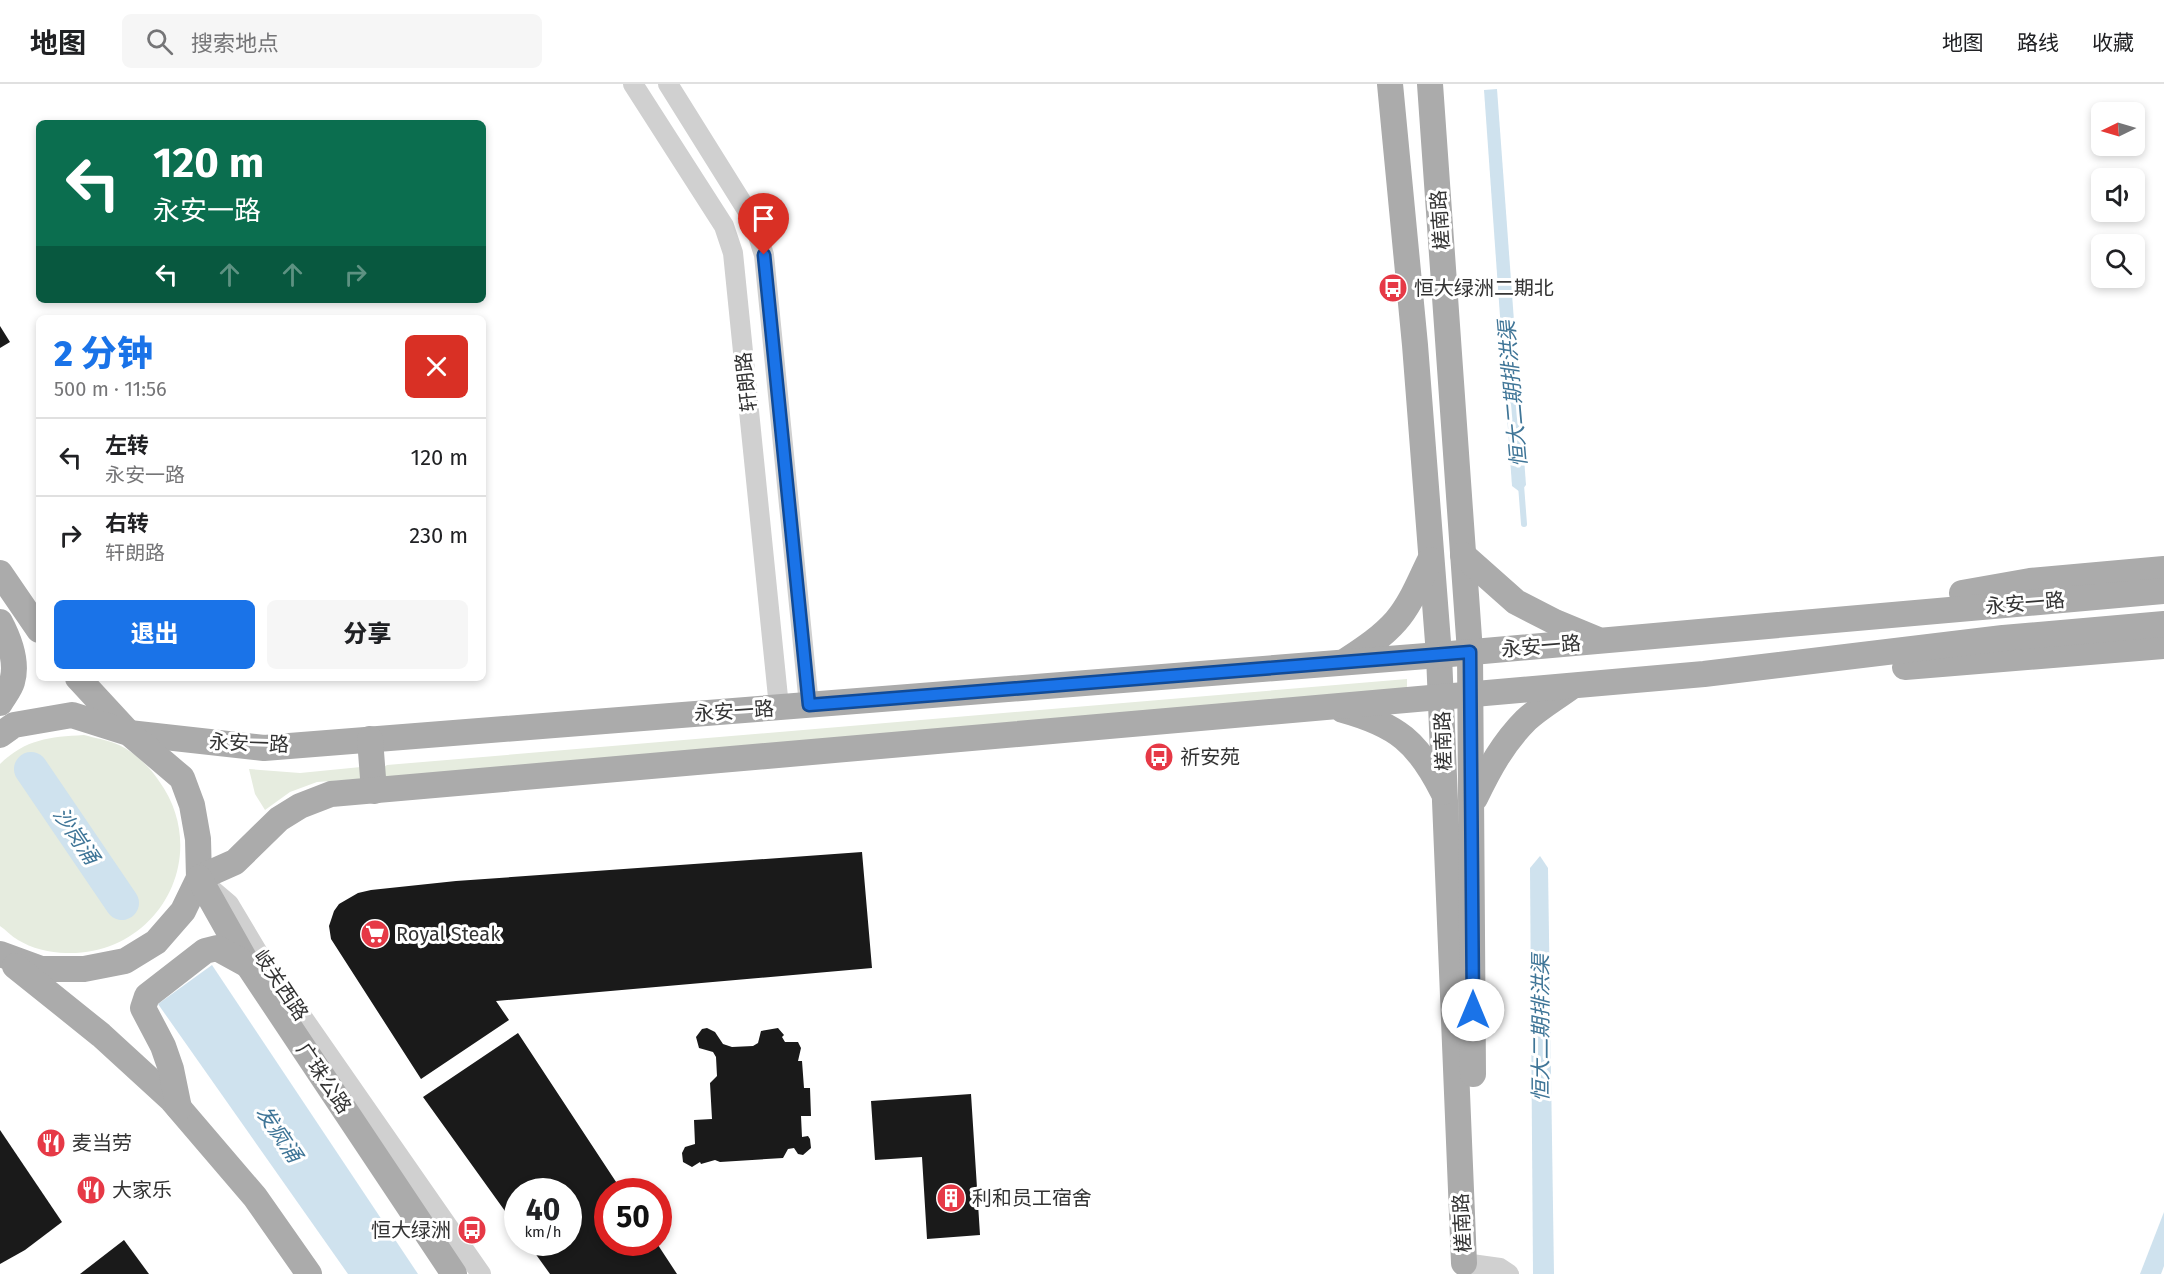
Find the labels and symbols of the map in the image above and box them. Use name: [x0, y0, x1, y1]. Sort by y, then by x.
north arrow: [2091, 102, 2145, 156]
street label: 槎南路: [1426, 189, 1454, 251]
pin: [738, 193, 789, 255]
bus stop icon: 恒大绿洲二期北: [1377, 272, 1409, 304]
place label: 恒大绿洲二期北: [1414, 276, 1554, 300]
water label: 恒大二期排洪渠: [1493, 317, 1532, 468]
street label: 轩朗路: [731, 351, 761, 413]
street label: 永安一路: [1984, 588, 2066, 618]
street label: 永安一路: [1500, 631, 1582, 661]
street label: 永安一路: [693, 696, 775, 726]
street label: 槎南路: [1430, 711, 1456, 771]
street label: 永安一路: [209, 730, 289, 756]
bus stop icon: 祈安苑: [1143, 741, 1175, 773]
place label: 祈安苑: [1180, 745, 1240, 769]
water label: 沙岗涌: [48, 803, 106, 871]
supermarket icon: Royal Steak: [359, 918, 391, 950]
place label: Royal Steak: [396, 922, 501, 946]
street label: 岐关西路: [249, 945, 313, 1025]
water label: 恒大二期排洪渠: [1528, 952, 1554, 1102]
position arrow: [1441, 978, 1505, 1042]
street label: 广珠公路: [292, 1038, 356, 1118]
water label: 发疯涌: [251, 1101, 309, 1169]
restaurant icon: 麦当劳: [35, 1127, 67, 1159]
place label: 麦当劳: [72, 1131, 132, 1155]
restaurant icon: 大家乐: [75, 1174, 107, 1206]
place label: 大家乐: [112, 1178, 172, 1202]
speed limit sign: 50: [594, 1178, 672, 1256]
building icon: 利和员工宿舍: [935, 1182, 967, 1214]
place label: 利和员工宿舍: [972, 1186, 1092, 1210]
street label: 槎南路: [1448, 1192, 1476, 1254]
bus stop icon: 恒大绿洲: [456, 1214, 488, 1246]
place label: 恒大绿洲: [371, 1218, 451, 1242]

